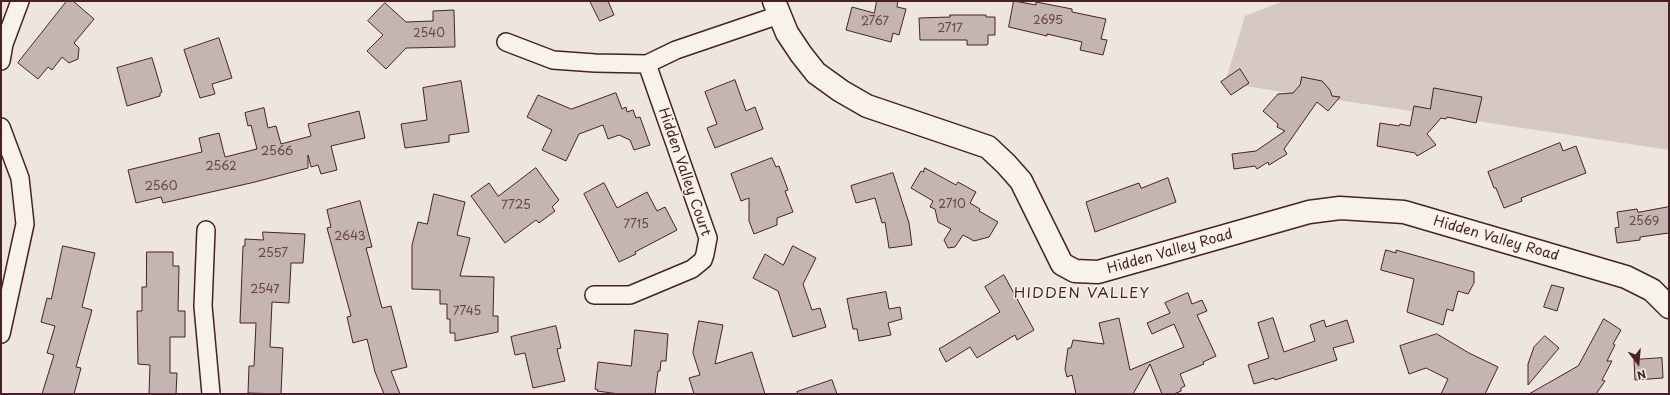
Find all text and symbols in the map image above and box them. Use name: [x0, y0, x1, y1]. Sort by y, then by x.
house number: 2695: [1033, 14, 1063, 28]
house number: 2767: [861, 15, 889, 29]
house number: 2717: [937, 22, 963, 36]
house number: 2540: [413, 27, 445, 41]
street label: Hidden Valley Court: [654, 106, 714, 238]
house number: 2566: [261, 145, 293, 159]
house number: 2562: [205, 160, 237, 174]
house number: 2560: [144, 180, 178, 194]
house number: 2710: [938, 198, 966, 212]
house number: 7725: [501, 199, 531, 213]
street label: Hidden Valley Road: [1431, 213, 1561, 265]
house number: 2569: [1629, 215, 1659, 229]
house number: 7715: [623, 218, 649, 232]
street label: Hidden Valley Road: [1105, 226, 1235, 278]
house number: 2643: [334, 230, 366, 244]
house number: 2557: [258, 247, 288, 261]
house number: 2547: [250, 283, 280, 297]
district label: HIDDEN VALLEY: [1014, 285, 1150, 303]
house number: 7745: [453, 305, 481, 319]
north arrow: [1618, 343, 1658, 383]
text: N: [1635, 366, 1648, 384]

